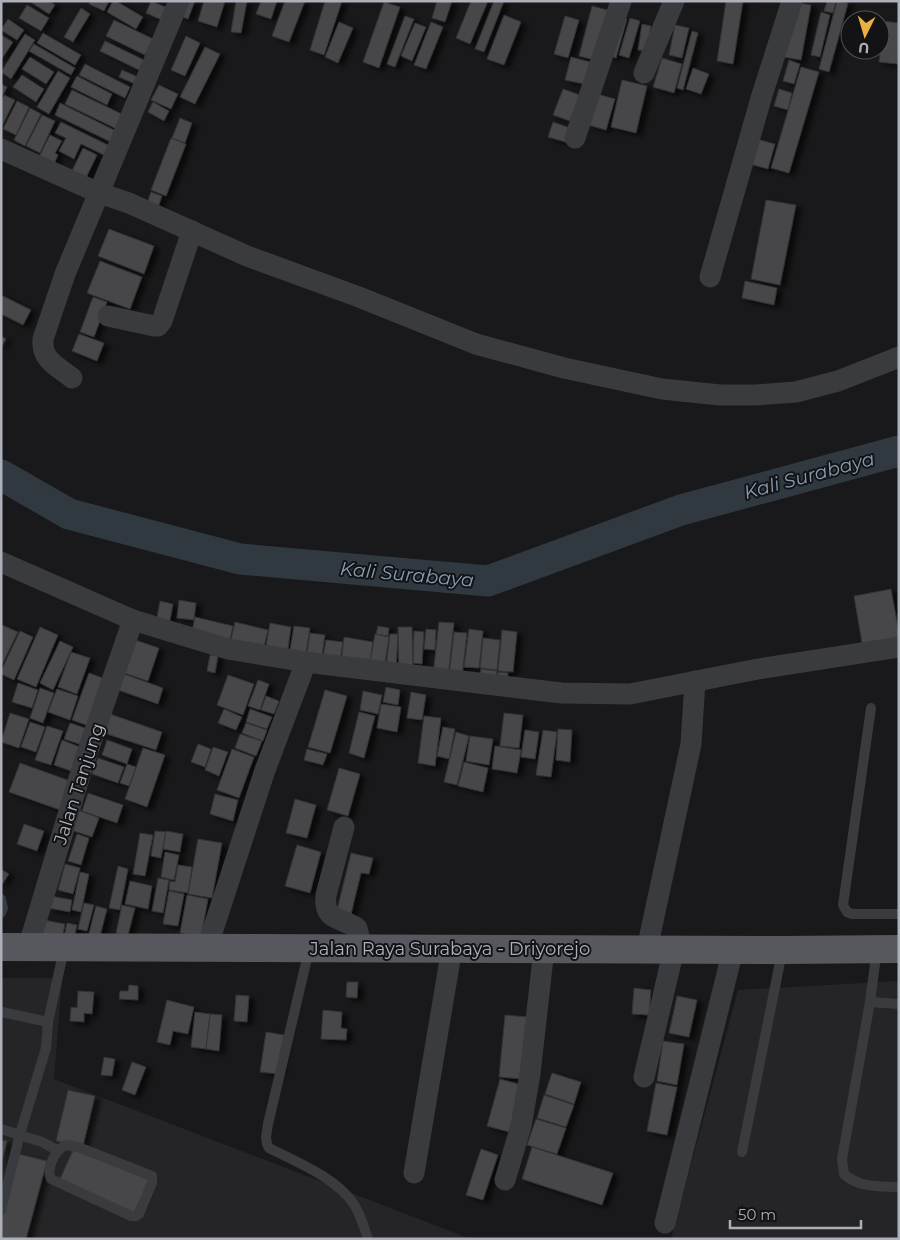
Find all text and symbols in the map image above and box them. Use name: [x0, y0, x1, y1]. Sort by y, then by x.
north arrow: [840, 10, 890, 60]
text: U: [858, 39, 870, 57]
water label: Kali Surabaya: [741, 447, 877, 504]
water label: Kali Surabaya: [339, 557, 475, 592]
street label: Jalan Tanjung: [49, 721, 109, 848]
street label: Jalan Raya Surabaya - Driyorejo: [309, 938, 590, 960]
scale bar: [730, 1198, 861, 1230]
text: 50 m: [738, 1205, 776, 1224]

